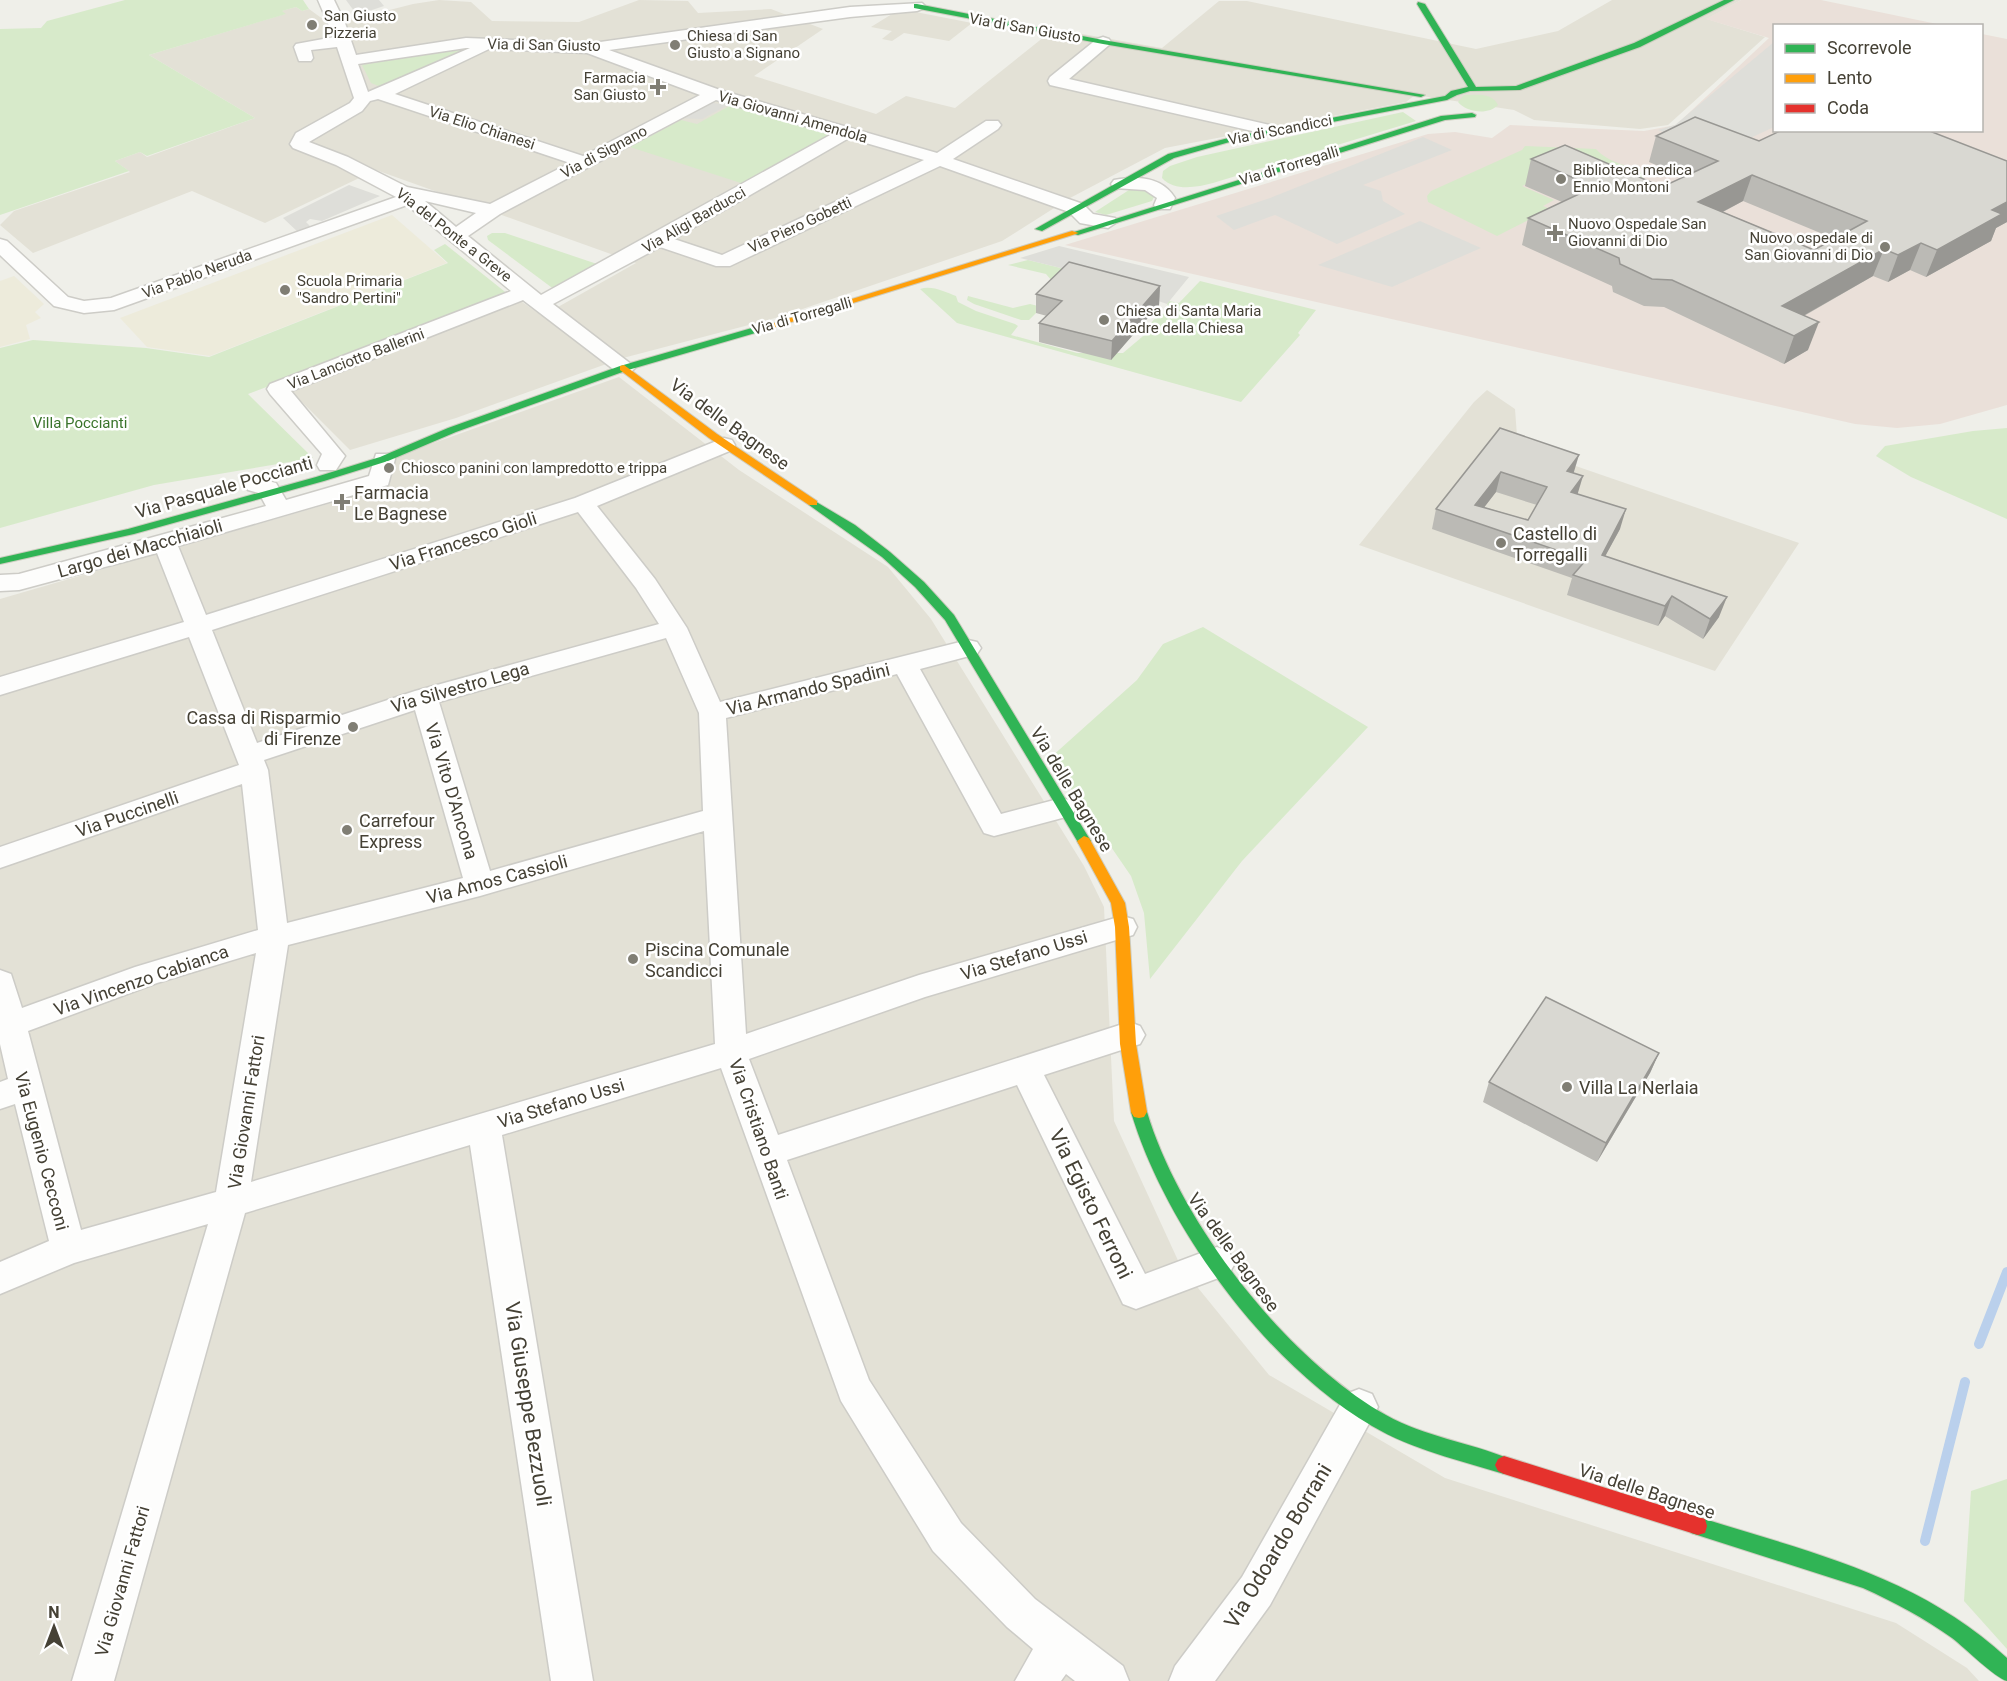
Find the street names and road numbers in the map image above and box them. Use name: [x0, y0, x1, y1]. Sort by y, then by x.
street label: Via di San Giusto: [968, 9, 1082, 47]
street label: Via di San Giusto: [487, 35, 601, 55]
street label: Via Giovanni Amendola: [716, 87, 870, 147]
street label: Via Elio Chianesi: [427, 102, 537, 154]
street label: Via di Scandicci: [1226, 111, 1334, 149]
street label: Via di Signano: [558, 122, 650, 182]
street label: Via di Torregalli: [1237, 142, 1341, 190]
street label: Via Aligi Barducci: [639, 183, 749, 257]
street label: Via del Ponte a Greve: [393, 184, 515, 286]
street label: Via Piero Gobetti: [745, 193, 855, 257]
street label: Via Pablo Neruda: [140, 246, 254, 302]
street label: Via di Torregalli: [750, 293, 854, 339]
street label: Via Lanciotto Ballerini: [285, 325, 427, 393]
street label: Via delle Bagnese: [666, 374, 794, 474]
street label: Via Pasquale Poccianti: [133, 452, 315, 522]
street label: Via Francesco Gioli: [387, 507, 539, 575]
street label: Largo dei Macchiaioli: [55, 514, 225, 582]
street label: Via Silvestro Lega: [389, 657, 531, 717]
street label: Via Armando Spadini: [724, 659, 892, 719]
street label: Via Vito D'Ancona: [421, 720, 483, 862]
street label: Via delle Bagnese: [1026, 723, 1118, 855]
street label: Via Puccinelli: [73, 787, 181, 841]
street label: Via Amos Cassioli: [424, 850, 570, 908]
street label: Via Stefano Ussi: [958, 926, 1090, 984]
street label: Via Vincenzo Cabianca: [51, 940, 231, 1020]
street label: Via Giovanni Fattori: [223, 1033, 269, 1191]
street label: Via Cristiano Banti: [725, 1056, 793, 1202]
street label: Via Eugenio Cecconi: [11, 1069, 73, 1233]
street label: Via Stefano Ussi: [495, 1074, 627, 1132]
street label: Via Egisto Ferroni: [1044, 1125, 1138, 1283]
street label: Via delle Bagnese: [1184, 1188, 1284, 1316]
street label: Via Giuseppe Bezzuoli: [500, 1300, 556, 1508]
street label: Via Odoardo Borrani: [1219, 1459, 1337, 1633]
street label: Via delle Bagnese: [1576, 1459, 1718, 1523]
street label: Via Giovanni Fattori: [90, 1503, 154, 1659]

